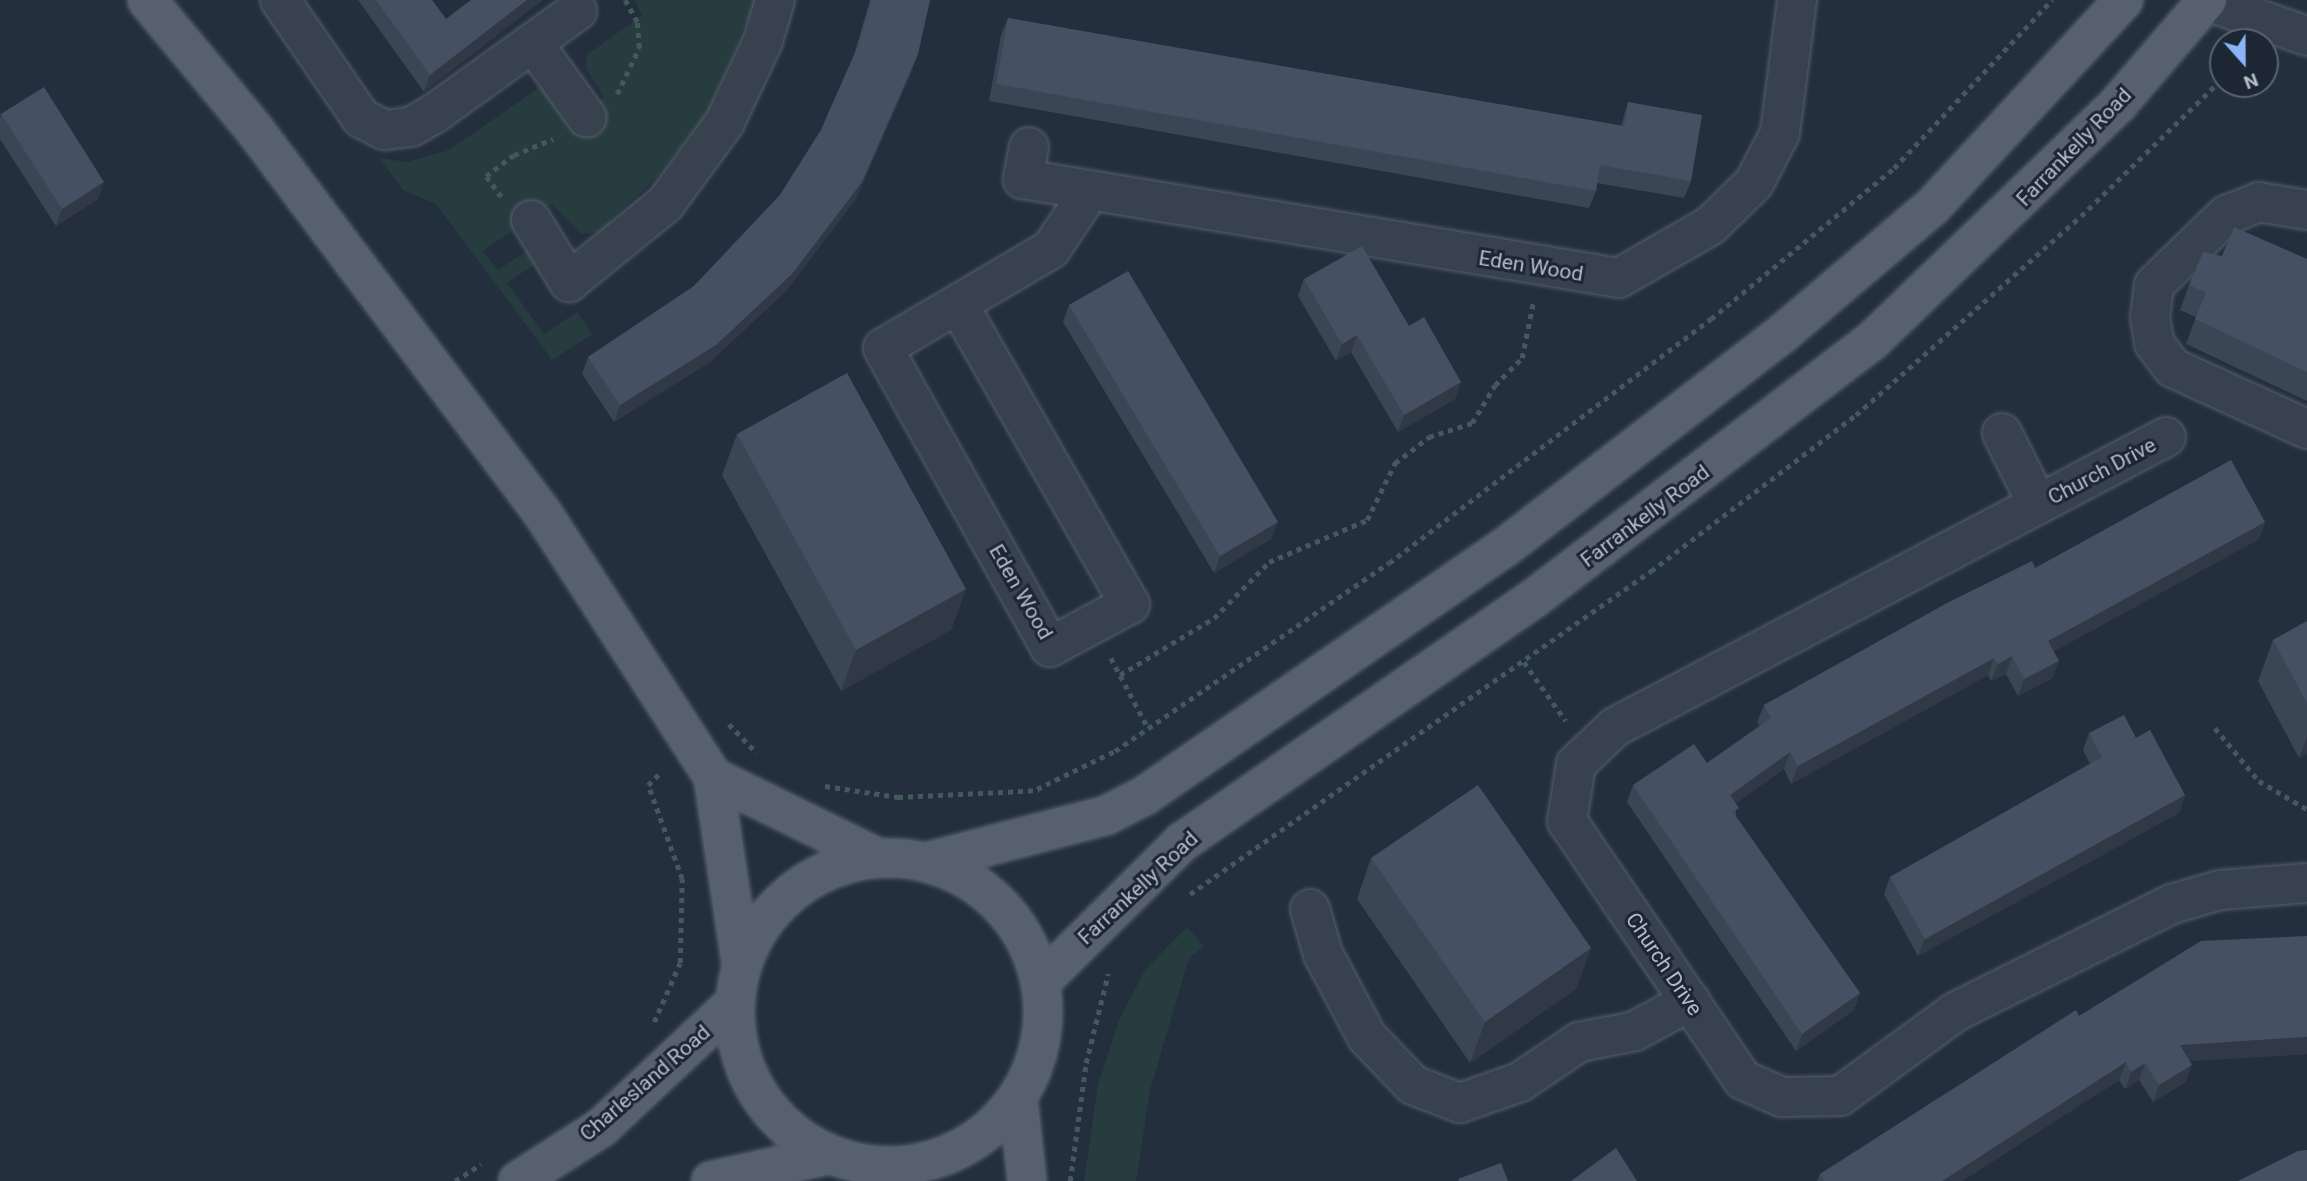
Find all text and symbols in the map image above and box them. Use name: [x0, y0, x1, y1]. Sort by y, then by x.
north arrow: [2209, 28, 2279, 98]
text: N: [2241, 68, 2261, 94]
street label: Farrankelly Road: [2011, 83, 2137, 211]
street label: Eden Wood: [1477, 245, 1585, 287]
street label: Church Drive: [2044, 432, 2160, 510]
street label: Farrankelly Road: [1576, 459, 1714, 573]
street label: Eden Wood: [984, 540, 1058, 644]
street label: Farrankelly Road: [1073, 826, 1203, 950]
street label: Church Drive: [1620, 908, 1708, 1020]
street label: Charlesland Road: [575, 1020, 715, 1146]

